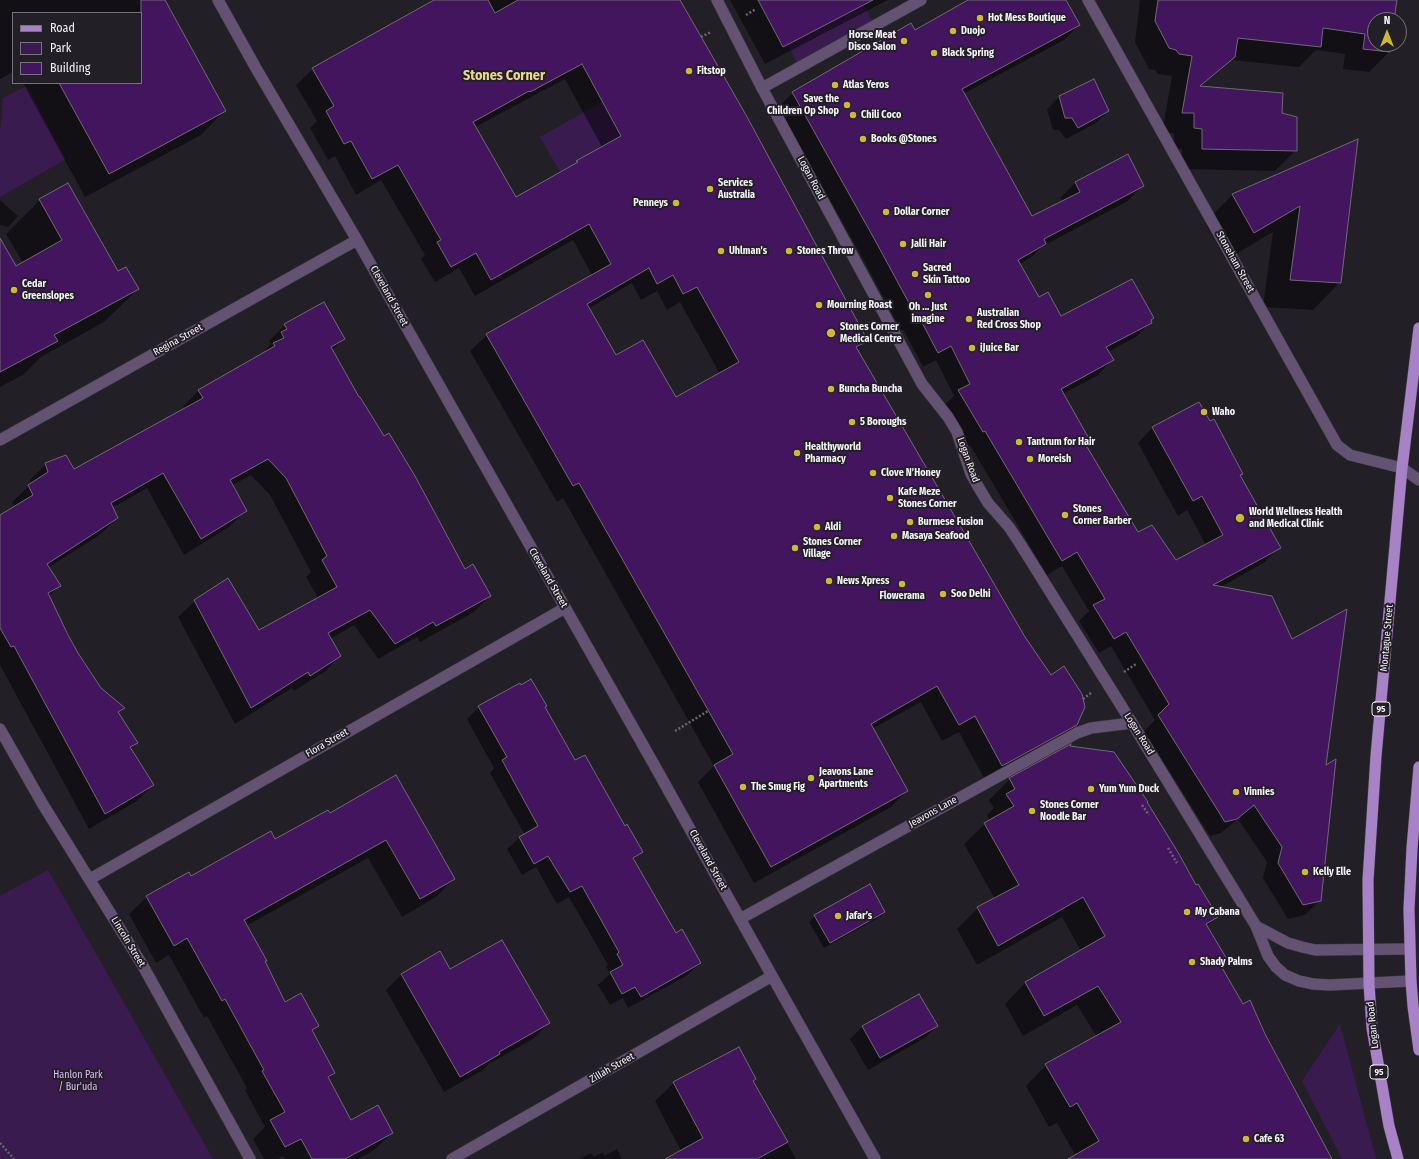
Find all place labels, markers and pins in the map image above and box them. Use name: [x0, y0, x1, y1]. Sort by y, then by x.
place label: Hot Mess Boutique: [988, 12, 1066, 24]
marker: Hot Mess Boutique: [975, 13, 985, 23]
place label: Duojo: [961, 25, 985, 37]
marker: Duojo: [948, 26, 958, 36]
place label: Horse Meat Disco Salon: [848, 29, 896, 52]
marker: Horse Meat Disco Salon: [899, 36, 909, 46]
place label: Black Spring: [942, 47, 994, 59]
marker: Black Spring: [929, 48, 939, 58]
place label: Fitstop: [697, 65, 726, 77]
marker: Fitstop: [684, 66, 694, 76]
place label: Atlas Yeros: [843, 79, 889, 91]
marker: Atlas Yeros: [830, 80, 840, 90]
place label: Save the Children Op Shop: [767, 93, 839, 116]
marker: Save the Children Op Shop: [842, 100, 852, 110]
place label: Chili Coco: [861, 109, 901, 121]
marker: Chili Coco: [848, 110, 858, 120]
place label: Books @Stones: [871, 133, 937, 145]
marker: Books @Stones: [858, 134, 868, 144]
place label: Services Australia: [718, 177, 755, 200]
marker: Services Australia: [705, 184, 715, 194]
place label: Penneys: [633, 197, 668, 209]
marker: Penneys: [671, 198, 681, 208]
place label: Dollar Corner: [894, 206, 949, 218]
marker: Dollar Corner: [881, 207, 891, 217]
place label: Jalli Hair: [911, 238, 946, 250]
marker: Jalli Hair: [898, 239, 908, 249]
place label: Uhlman’s: [729, 245, 767, 257]
place label: Stones Throw: [797, 245, 853, 257]
marker: Uhlman’s: [716, 246, 726, 256]
marker: Stones Throw: [784, 246, 794, 256]
place label: Sacred Skin Tattoo: [923, 262, 970, 286]
marker: Sacred Skin Tattoo: [910, 269, 920, 279]
place label: Cedar Greenslopes: [22, 278, 74, 302]
marker: Cedar Greenslopes: [9, 285, 19, 295]
marker: Oh ... Just imagine: [923, 290, 933, 300]
place label: Mourning Roast: [827, 299, 892, 311]
marker: Mourning Roast: [814, 300, 824, 310]
place label: Oh ... Just imagine: [909, 301, 947, 324]
place label: Australian Red Cross Shop: [977, 307, 1041, 330]
marker: Australian Red Cross Shop: [964, 314, 974, 324]
place label: Stones Corner Medical Centre: [840, 321, 902, 344]
marker: Stones Corner Medical Centre: [825, 327, 837, 339]
place label: iJuice Bar: [980, 342, 1019, 354]
marker: iJuice Bar: [967, 343, 977, 353]
place label: Buncha Buncha: [839, 383, 902, 395]
marker: Buncha Buncha: [826, 384, 836, 394]
place label: Waho: [1212, 406, 1235, 418]
marker: Waho: [1199, 407, 1209, 417]
place label: 5 Boroughs: [860, 416, 906, 428]
marker: 5 Boroughs: [847, 417, 857, 427]
place label: Tantrum for Hair: [1027, 436, 1095, 448]
marker: Tantrum for Hair: [1014, 437, 1024, 447]
place label: Healthyworld Pharmacy: [805, 441, 861, 464]
marker: Healthyworld Pharmacy: [792, 448, 802, 458]
place label: Moreish: [1038, 453, 1071, 465]
marker: Moreish: [1025, 454, 1035, 464]
place label: Clove N’Honey: [881, 467, 940, 479]
marker: Clove N’Honey: [868, 468, 878, 478]
place label: Kafe Meze Stones Corner: [898, 486, 957, 510]
marker: Kafe Meze Stones Corner: [885, 493, 895, 503]
place label: Stones Corner Barber: [1073, 503, 1131, 526]
place label: World Wellness Health and Medical Clinic: [1249, 506, 1342, 530]
marker: Stones Corner Barber: [1060, 510, 1070, 520]
marker: World Wellness Health and Medical Clinic: [1234, 512, 1246, 524]
place label: Burmese Fusion: [918, 516, 983, 528]
marker: Burmese Fusion: [905, 517, 915, 527]
place label: Aldi: [825, 521, 841, 533]
marker: Aldi: [812, 522, 822, 532]
place label: Masaya Seafood: [902, 530, 969, 542]
marker: Masaya Seafood: [889, 531, 899, 541]
place label: Stones Corner Village: [803, 536, 862, 560]
marker: Stones Corner Village: [790, 543, 800, 553]
place label: News Xpress: [837, 575, 889, 587]
marker: News Xpress: [824, 576, 834, 586]
marker: Flowerama: [897, 579, 907, 589]
place label: Soo Delhi: [951, 588, 991, 600]
marker: Soo Delhi: [938, 589, 948, 599]
place label: Flowerama: [879, 590, 925, 602]
place label: Jeavons Lane Apartments: [819, 766, 873, 790]
marker: Jeavons Lane Apartments: [806, 773, 816, 783]
place label: The Smug Fig: [751, 781, 805, 793]
marker: The Smug Fig: [738, 782, 748, 792]
place label: Yum Yum Duck: [1099, 783, 1159, 795]
marker: Yum Yum Duck: [1086, 784, 1096, 794]
place label: Vinnies: [1244, 786, 1274, 798]
marker: Vinnies: [1231, 787, 1241, 797]
place label: Stones Corner Noodle Bar: [1040, 799, 1099, 822]
marker: Stones Corner Noodle Bar: [1027, 806, 1037, 816]
place label: Kelly Elle: [1313, 866, 1351, 878]
marker: Kelly Elle: [1300, 867, 1310, 877]
place label: My Cabana: [1195, 906, 1240, 918]
marker: My Cabana: [1182, 907, 1192, 917]
place label: Jafar’s: [846, 910, 872, 922]
marker: Jafar’s: [833, 911, 843, 921]
place label: Shady Palms: [1200, 956, 1252, 968]
marker: Shady Palms: [1187, 957, 1197, 967]
place label: Cafe 63: [1254, 1133, 1284, 1145]
marker: Cafe 63: [1241, 1134, 1251, 1144]

